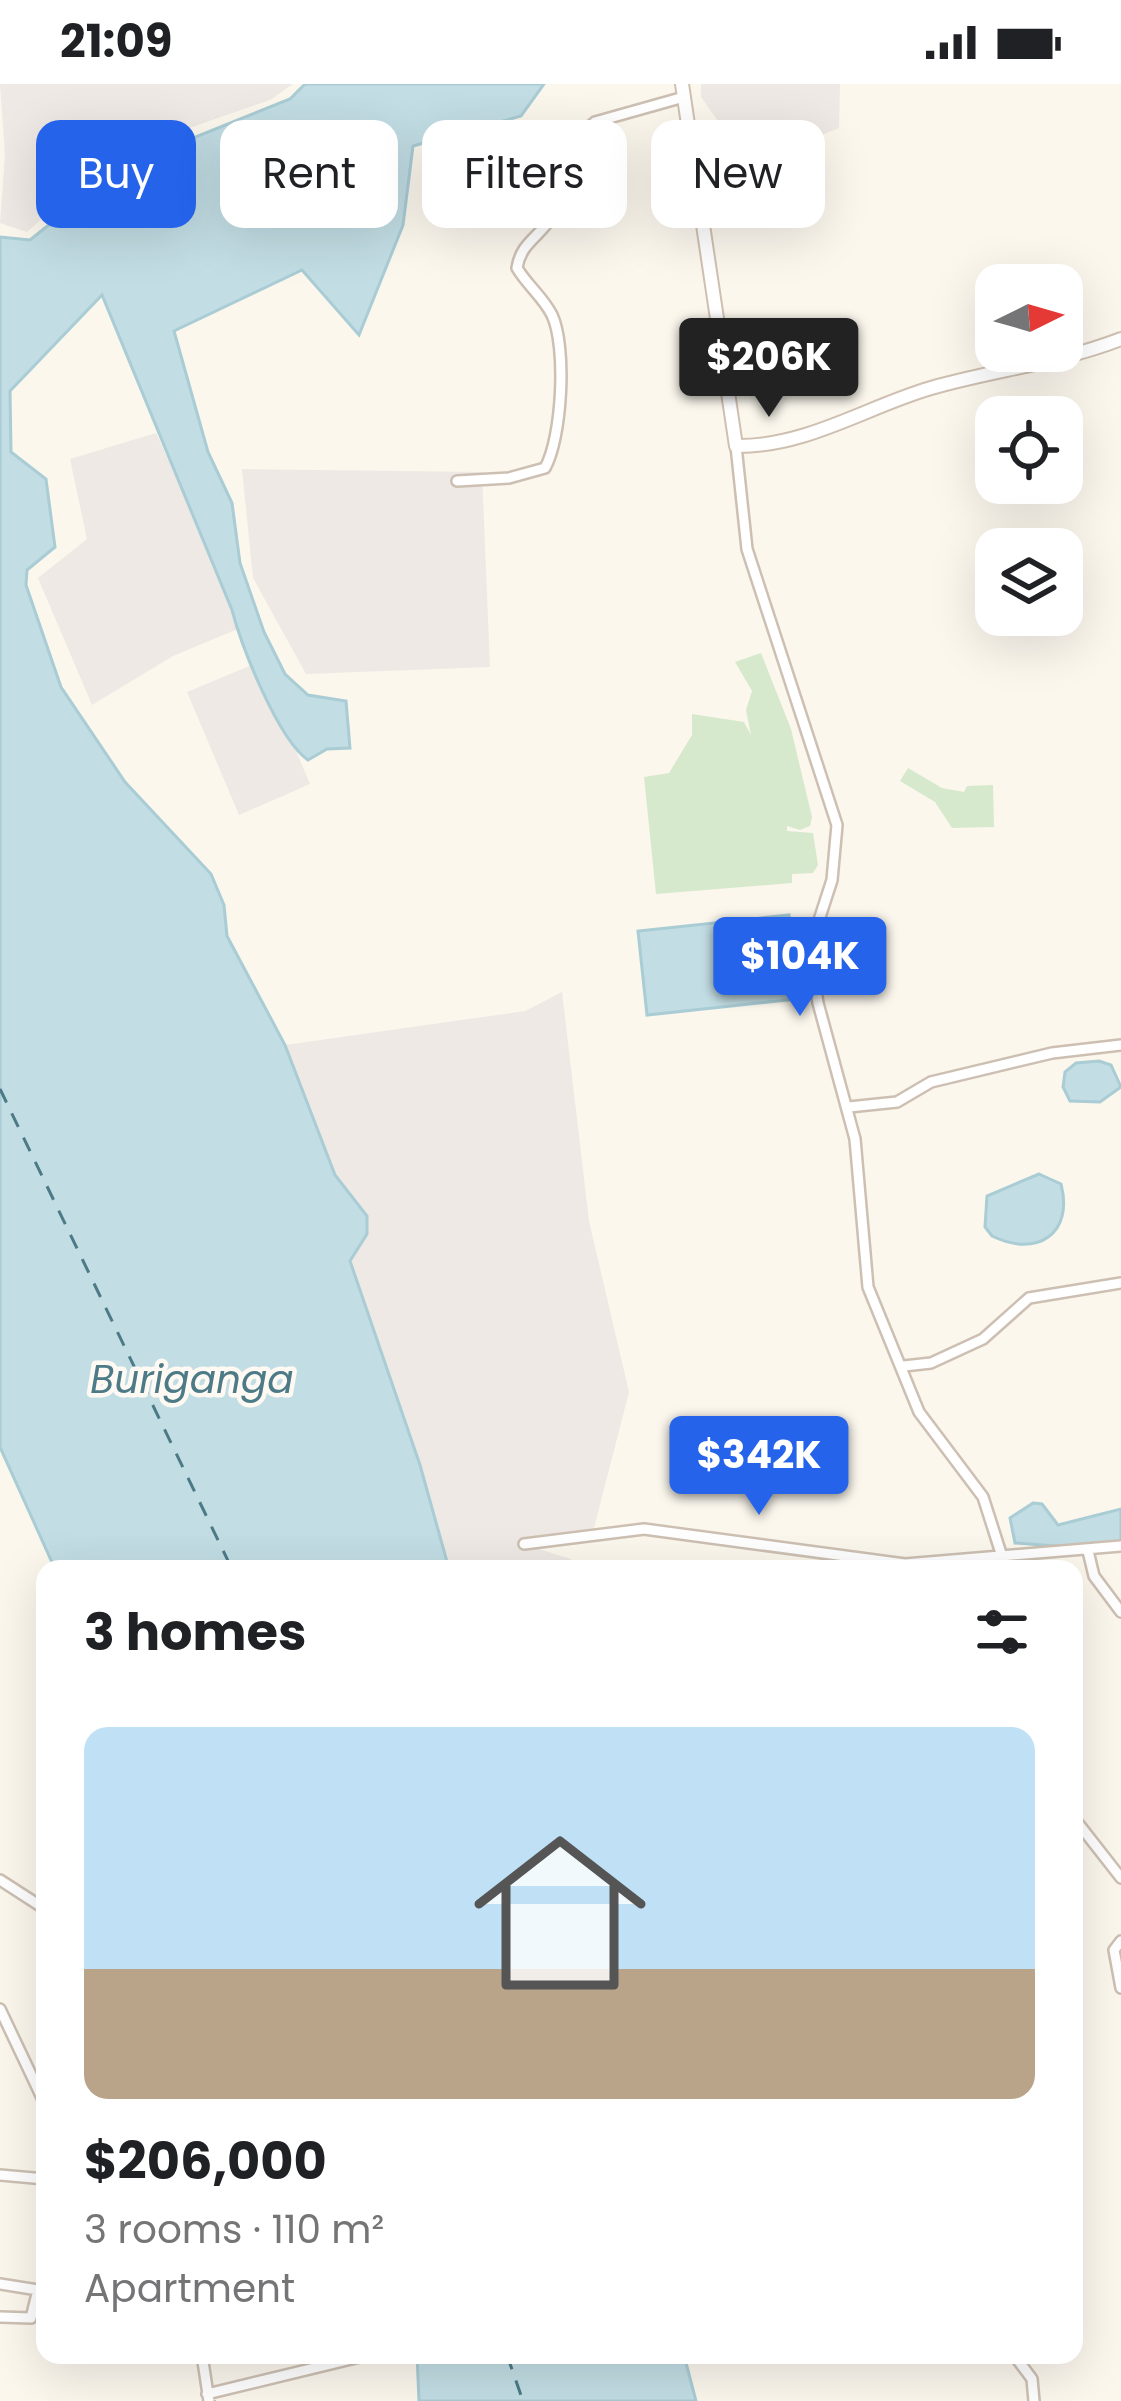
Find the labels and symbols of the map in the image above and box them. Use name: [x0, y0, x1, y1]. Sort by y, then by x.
north arrow: [975, 264, 1083, 372]
pin: $206K: [685, 318, 853, 420]
pin: $104K: [716, 917, 884, 1019]
water label: Buriganga: [90, 1352, 294, 1407]
pin: $342K: [675, 1416, 843, 1518]

